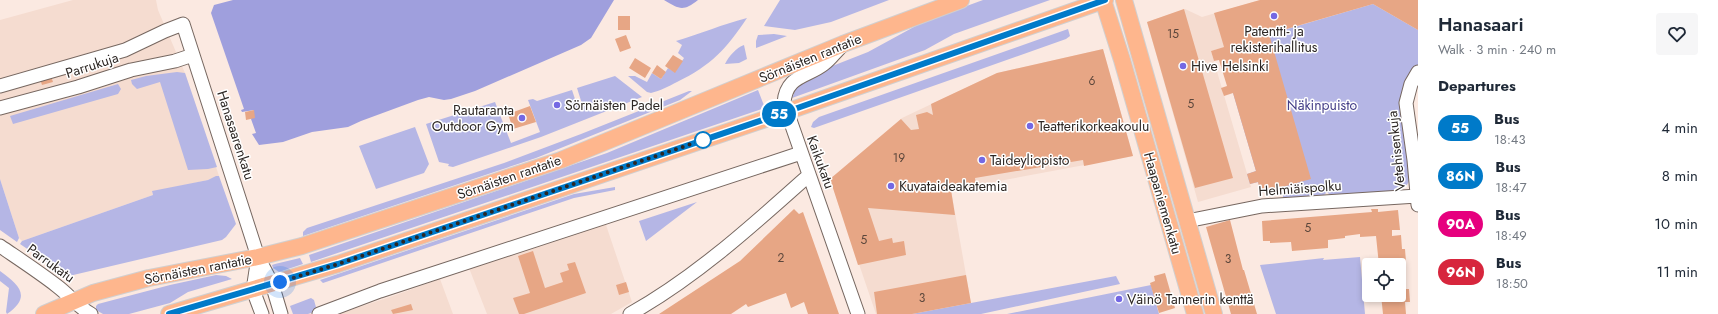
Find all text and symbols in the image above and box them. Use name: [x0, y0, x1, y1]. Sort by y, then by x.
marker: Patentti- ja rekisterihallitus: [1269, 11, 1279, 21]
text: Hanasaari: [1438, 11, 1524, 38]
button: heart: [1656, 13, 1698, 55]
place label: Patentti- ja rekisterihallitus: [1231, 21, 1318, 57]
house number: 15: [1167, 25, 1179, 43]
street label: Sörnäisten rantatie: [756, 28, 864, 88]
text: Walk · 3 min · 240 m: [1438, 40, 1556, 59]
street label: Parrukuja: [63, 47, 121, 83]
place label: Hive Helsinki: [1191, 56, 1269, 76]
marker: Hive Helsinki: [1178, 61, 1188, 71]
house number: 6: [1089, 72, 1096, 90]
text: Departures: [1438, 75, 1516, 97]
street label: Hanasaarenkatu: [212, 88, 260, 182]
place label: Sörnäisten Padel: [565, 95, 663, 115]
house number: 5: [1188, 95, 1195, 113]
park label: Näkinpuisto: [1287, 95, 1358, 115]
place label: Rautaranta Outdoor Gym: [432, 100, 514, 136]
marker: Sörnäisten Padel: [552, 100, 562, 110]
line badge: 55: [761, 101, 797, 127]
text: 55: [770, 104, 788, 124]
text: Bus: [1494, 108, 1519, 130]
street label: Vetehisenkuja: [1382, 110, 1410, 192]
marker: Rautaranta Outdoor Gym: [517, 113, 527, 123]
place label: Teatterikorkeakoulu: [1038, 116, 1149, 136]
text: 4 min: [1661, 117, 1698, 139]
text: 55: [1451, 118, 1469, 138]
marker: Teatterikorkeakoulu: [1025, 121, 1035, 131]
text: 18:43: [1494, 130, 1526, 149]
unlabelled marker: [694, 131, 712, 149]
street label: Kaikukatu: [802, 133, 840, 191]
house number: 19: [893, 149, 905, 167]
street label: Sörnäisten rantatie: [454, 150, 564, 204]
place label: Taideyliopisto: [990, 150, 1070, 170]
street label: Haapaniemenkatu: [1139, 150, 1187, 256]
marker: Taideyliopisto: [977, 155, 987, 165]
text: Bus: [1495, 156, 1521, 178]
text: 8 min: [1662, 165, 1698, 187]
text: 86N: [1446, 166, 1475, 186]
street label: Helmiäispolku: [1258, 175, 1342, 201]
place label: Kuvataideakatemia: [899, 176, 1007, 196]
text: 18:47: [1495, 178, 1527, 197]
marker: Kuvataideakatemia: [886, 181, 896, 191]
text: Bus: [1495, 204, 1520, 226]
text: 10 min: [1654, 213, 1698, 235]
text: 90A: [1446, 214, 1475, 234]
house number: 5: [1305, 219, 1312, 237]
text: 18:49: [1495, 226, 1527, 245]
house number: 5: [861, 231, 868, 249]
street label: Parrukatu: [23, 239, 79, 287]
street label: Sörnäisten rantatie: [143, 249, 253, 289]
house number: 2: [778, 249, 785, 267]
house number: 3: [1225, 250, 1232, 268]
text: Bus: [1496, 252, 1521, 274]
map controls: [1362, 258, 1406, 302]
button: locate: [1362, 258, 1406, 302]
text: 11 min: [1657, 261, 1698, 283]
text: 96N: [1446, 262, 1476, 282]
your location: [270, 272, 290, 292]
text: 18:50: [1496, 274, 1528, 293]
house number: 3: [919, 289, 926, 307]
place label: Väinö Tannerin kenttä: [1127, 289, 1254, 309]
marker: Väinö Tannerin kenttä: [1114, 294, 1124, 304]

